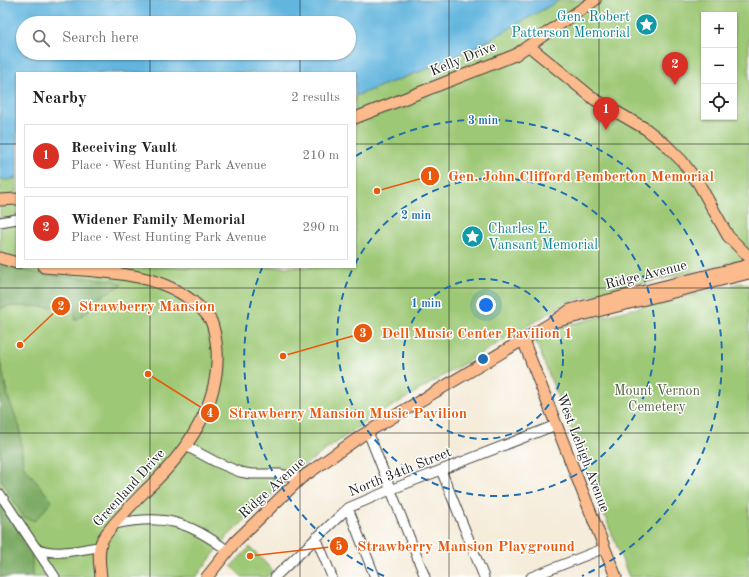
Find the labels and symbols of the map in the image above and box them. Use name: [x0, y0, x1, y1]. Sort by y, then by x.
place label: Gen. Robert Patterson Memorial: [511, 10, 630, 40]
place icon: Gen. Robert Patterson Memorial: [633, 12, 659, 38]
street label: Kelly Drive: [428, 39, 498, 79]
pin: 2: [662, 52, 688, 85]
pin: 1: [593, 97, 619, 130]
text: 3 min: [468, 115, 498, 127]
callout: Gen. John Clifford Pemberton Memorial: [420, 163, 722, 190]
text: Gen. John Clifford Pemberton Memorial: [448, 170, 714, 185]
text: 1: [427, 171, 433, 183]
text: 2 min: [401, 210, 431, 222]
place label: Charles E. Vansant Memorial: [488, 222, 598, 252]
place icon: Charles E. Vansant Memorial: [459, 224, 485, 250]
street label: Ridge Avenue: [604, 258, 688, 292]
callout: Strawberry Mansion: [51, 292, 223, 319]
your location: [476, 295, 496, 315]
text: 1 min: [411, 298, 441, 310]
text: Strawberry Mansion: [79, 300, 215, 315]
text: 2: [58, 301, 65, 313]
callout: Dell Music Center Pavilion 1: [353, 319, 581, 346]
text: Dell Music Center Pavilion 1: [381, 327, 573, 342]
text: 3: [360, 328, 367, 340]
centre of rings: [476, 352, 490, 366]
park label: Mount Vernon Cemetery: [614, 384, 701, 414]
street label: West Lehigh Avenue: [554, 392, 612, 514]
callout: Strawberry Mansion Music Pavilion: [200, 399, 475, 426]
text: Strawberry Mansion Music Pavilion: [229, 407, 467, 422]
text: 4: [207, 408, 214, 420]
street label: North 34th Street: [347, 445, 454, 499]
street label: Greenland Drive: [91, 446, 167, 530]
street label: Ridge Avenue: [236, 455, 308, 521]
callout: Strawberry Mansion Playground: [329, 532, 583, 559]
text: 5: [336, 540, 343, 553]
text: Strawberry Mansion Playground: [357, 540, 575, 555]

